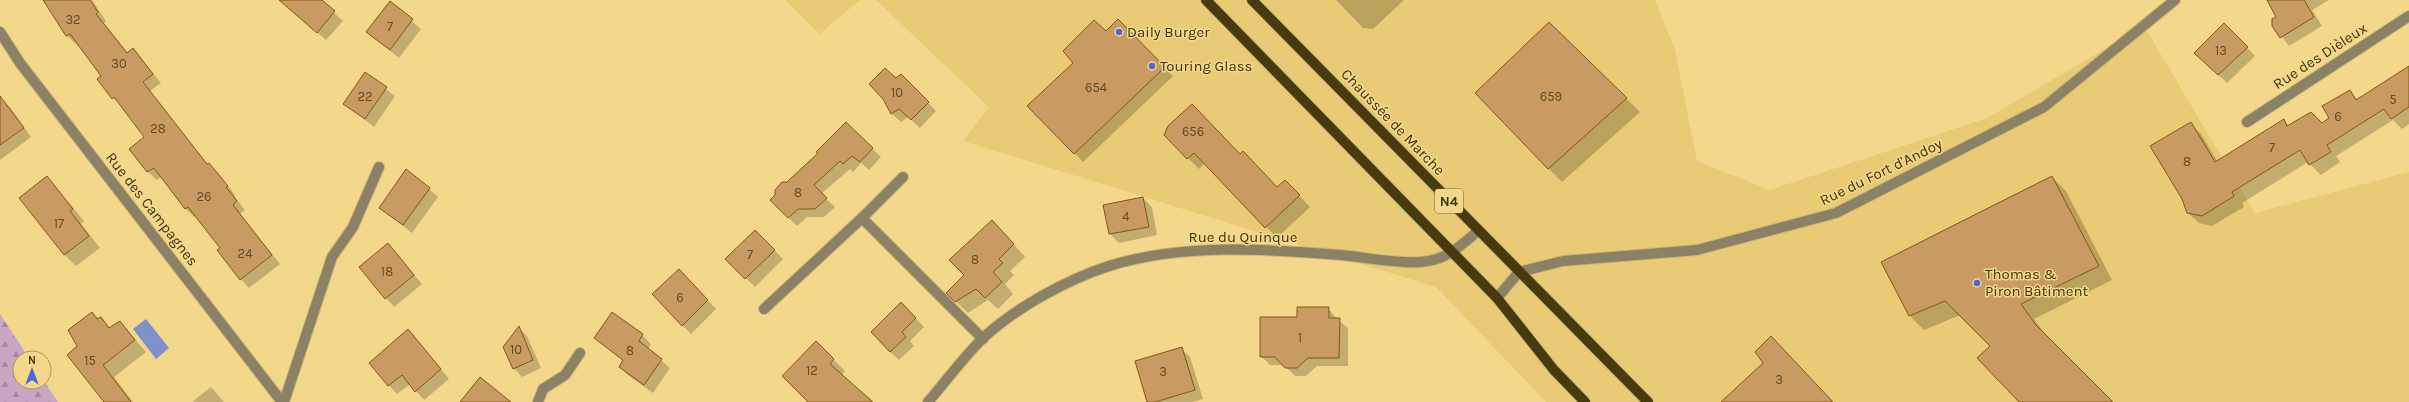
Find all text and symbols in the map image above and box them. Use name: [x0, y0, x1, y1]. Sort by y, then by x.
house number: 32: [65, 12, 81, 27]
house number: 7: [387, 19, 393, 34]
street label: Rue des Dièleux: [2270, 19, 2371, 93]
place label: Daily Burger: [1127, 23, 1210, 41]
marker: Daily Burger: [1114, 27, 1124, 37]
house number: 13: [2215, 43, 2227, 58]
house number: 30: [111, 56, 127, 71]
place label: Touring Glass: [1160, 57, 1252, 75]
marker: Touring Glass: [1147, 61, 1157, 71]
street label: Chaussée de Marche: [1337, 65, 1449, 179]
house number: 654: [1085, 80, 1107, 95]
house number: 10: [891, 85, 903, 100]
house number: 22: [357, 89, 373, 104]
house number: 659: [1540, 89, 1562, 104]
house number: 5: [2389, 92, 2397, 107]
house number: 6: [2334, 109, 2342, 124]
house number: 28: [150, 121, 166, 136]
house number: 656: [1182, 124, 1204, 139]
street label: Rue du Fort d'Andoy: [1817, 135, 1945, 209]
house number: 7: [2269, 140, 2275, 155]
street label: Rue des Campagnes: [102, 149, 202, 269]
house number: 8: [2183, 154, 2191, 169]
house number: 8: [794, 185, 802, 200]
house number: 26: [197, 189, 211, 204]
road number: N4: [1435, 189, 1463, 213]
house number: 4: [1122, 209, 1130, 224]
house number: 17: [54, 216, 64, 231]
street label: Rue du Quinque: [1189, 228, 1298, 246]
house number: 24: [238, 246, 252, 261]
house number: 7: [747, 247, 753, 262]
house number: 8: [971, 252, 979, 267]
house number: 18: [381, 264, 393, 279]
place label: Thomas & Piron Bâtiment: [1985, 265, 2088, 300]
marker: Thomas & Piron Bâtiment: [1972, 278, 1982, 288]
house number: 6: [676, 290, 684, 305]
house number: 1: [1298, 330, 1302, 345]
house number: 10: [510, 342, 522, 357]
house number: 8: [626, 343, 634, 358]
north arrow: [12, 350, 52, 390]
house number: 15: [84, 353, 96, 368]
text: N: [28, 354, 36, 367]
house number: 12: [806, 363, 818, 378]
house number: 3: [1159, 364, 1167, 379]
house number: 3: [1775, 372, 1783, 387]

